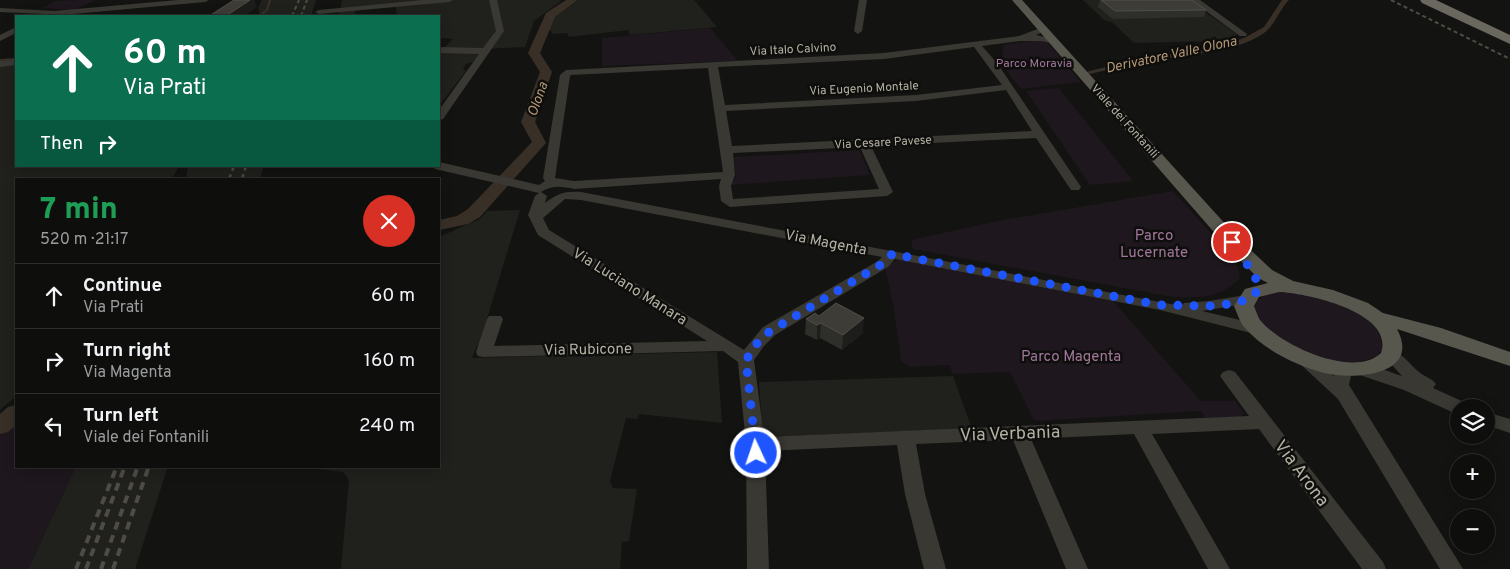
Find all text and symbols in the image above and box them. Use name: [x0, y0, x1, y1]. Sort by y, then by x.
text: 60 m: [123, 32, 207, 76]
water label: Derivatore Valle Olona: [1104, 33, 1239, 78]
icon: ahead: [40, 35, 105, 100]
street label: Via Italo Calvino: [749, 40, 837, 60]
park label: Parco Moravia: [996, 56, 1072, 72]
text: Via Prati: [123, 75, 206, 102]
street label: Via Eugenio Montale: [809, 78, 919, 100]
water label: Olona: [524, 79, 553, 119]
street label: Viale dei Fontanili: [1087, 81, 1162, 162]
icon: right: [93, 130, 121, 158]
text: Then: [40, 132, 83, 156]
street label: Via Cesare Pavese: [834, 132, 932, 154]
text: 7 min: [40, 192, 118, 229]
button: close: [363, 195, 415, 247]
pin: [1211, 221, 1253, 263]
street label: Via Magenta: [783, 226, 868, 261]
park label: Parco Lucernate: [1120, 227, 1188, 263]
icon: arrive: [1218, 228, 1246, 256]
text: 520 m · 21:17: [40, 230, 128, 250]
street label: Via Luciano Manara: [568, 244, 690, 330]
text: Continue: [83, 274, 162, 298]
icon: ahead: [40, 282, 68, 310]
text: 60 m: [371, 284, 415, 308]
text: Via Prati: [83, 298, 144, 318]
text: Turn right: [83, 339, 171, 363]
street label: Via Rubicone: [544, 340, 632, 361]
icon: right: [40, 347, 68, 375]
park label: Parco Magenta: [1021, 348, 1121, 367]
text: 160 m: [364, 349, 415, 373]
text: Via Magenta: [83, 363, 171, 383]
map controls: [1450, 399, 1495, 554]
button: layers: [1450, 399, 1495, 444]
text: Turn left: [83, 404, 159, 428]
icon: left: [40, 412, 68, 440]
text: 240 m: [359, 414, 415, 438]
street label: Via Verbania: [960, 421, 1061, 448]
position arrow: [729, 426, 781, 478]
text: Viale dei Fontanili: [83, 428, 209, 448]
street label: Via Arona: [1268, 436, 1333, 512]
button: +: [1450, 454, 1495, 499]
button: −: [1450, 509, 1495, 554]

